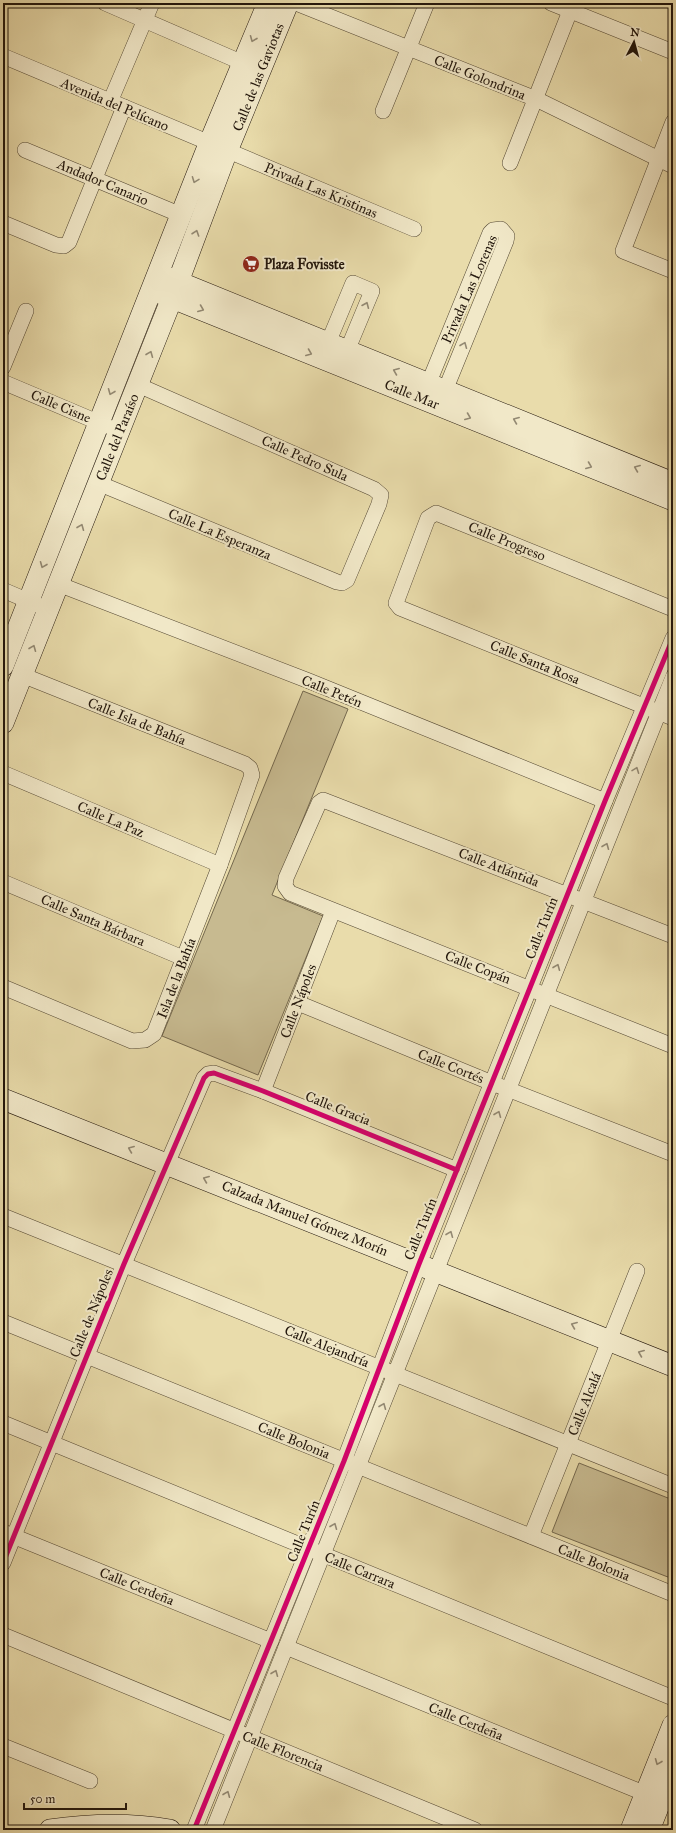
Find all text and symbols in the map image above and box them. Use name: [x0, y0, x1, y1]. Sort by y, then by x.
street label: Calle de las Gaviotas: [229, 21, 288, 134]
north arrow: [614, 22, 654, 62]
text: N: [630, 26, 641, 40]
one-way arrow: [249, 36, 257, 43]
street label: Calle Golondrina: [432, 51, 528, 104]
street label: Avenida del Pelícano: [57, 74, 171, 135]
street label: Andador Canario: [54, 155, 151, 209]
street label: Privada Las Kristinas: [262, 159, 380, 222]
one-way arrow: [191, 176, 199, 183]
one-way arrow: [191, 229, 200, 236]
street label: Privada Las Lorenas: [438, 232, 501, 346]
supermarket icon: Plaza Fovisste: [241, 254, 261, 274]
place label: Plaza Fovisste: [264, 256, 345, 273]
one-way arrow: [362, 301, 370, 308]
one-way arrow: [197, 305, 204, 313]
one-way arrow: [459, 341, 467, 348]
one-way arrow: [305, 348, 312, 356]
one-way arrow: [145, 351, 153, 359]
one-way arrow: [392, 368, 400, 376]
street label: Calle Mar: [382, 376, 442, 413]
street label: Calle Cisne: [28, 386, 94, 427]
one-way arrow: [108, 388, 116, 395]
street label: Calle del Paraíso: [92, 391, 143, 483]
one-way arrow: [464, 412, 472, 420]
one-way arrow: [513, 416, 520, 424]
street label: Calle Pedro Sula: [259, 432, 351, 485]
one-way arrow: [585, 461, 592, 469]
one-way arrow: [633, 465, 640, 473]
street label: Calle La Esperanza: [166, 505, 274, 564]
street label: Calle Progreso: [466, 518, 548, 565]
one-way arrow: [76, 523, 84, 531]
one-way arrow: [39, 561, 47, 568]
street label: Calle Santa Rosa: [488, 637, 582, 688]
one-way arrow: [28, 644, 36, 652]
street label: Calle Petén: [299, 672, 365, 711]
street label: Calle Isla de Bahía: [85, 694, 188, 749]
one-way arrow: [631, 767, 639, 774]
street label: Calle La Paz: [75, 798, 147, 841]
one-way arrow: [601, 843, 609, 850]
street label: Calle Atlántida: [456, 844, 542, 891]
street label: Calle Santa Bárbara: [38, 891, 148, 950]
street label: Calle Turín: [521, 894, 562, 962]
street label: Isla de la Bahía: [153, 935, 200, 1021]
street label: Calle Copán: [443, 947, 513, 988]
street label: Calle Nápoles: [277, 962, 320, 1041]
one-way arrow: [553, 964, 561, 971]
street label: Calle Cortés: [415, 1046, 486, 1087]
street label: Calle Gracia: [303, 1088, 373, 1129]
one-way arrow: [494, 1110, 502, 1117]
one-way arrow: [127, 1146, 134, 1154]
one-way arrow: [202, 1176, 210, 1184]
street label: Calzada Manuel Gómez Morín: [219, 1177, 391, 1260]
street label: Calle Turín: [400, 1195, 441, 1263]
one-way arrow: [446, 1231, 454, 1238]
street label: Calle de Nápoles: [66, 1266, 117, 1360]
street label: Calle Alejandría: [282, 1322, 372, 1371]
one-way arrow: [570, 1322, 577, 1330]
one-way arrow: [638, 1349, 645, 1357]
street label: Calle Alcalá: [564, 1370, 605, 1438]
one-way arrow: [378, 1402, 386, 1409]
street label: Calle Bolonia: [255, 1418, 332, 1463]
street label: Calle Turín: [283, 1497, 324, 1565]
one-way arrow: [329, 1523, 337, 1530]
street label: Calle Bolonia: [555, 1540, 632, 1585]
street label: Calle Carrara: [322, 1549, 398, 1592]
street label: Calle Cerdeña: [97, 1564, 177, 1609]
one-way arrow: [271, 1669, 279, 1676]
street label: Calle Cerdeña: [426, 1699, 506, 1744]
street label: Calle Florencia: [240, 1727, 326, 1775]
one-way arrow: [655, 1758, 663, 1765]
scale bar: [24, 1785, 126, 1811]
one-way arrow: [223, 1790, 231, 1797]
text: 50 m: [30, 1792, 55, 1806]

